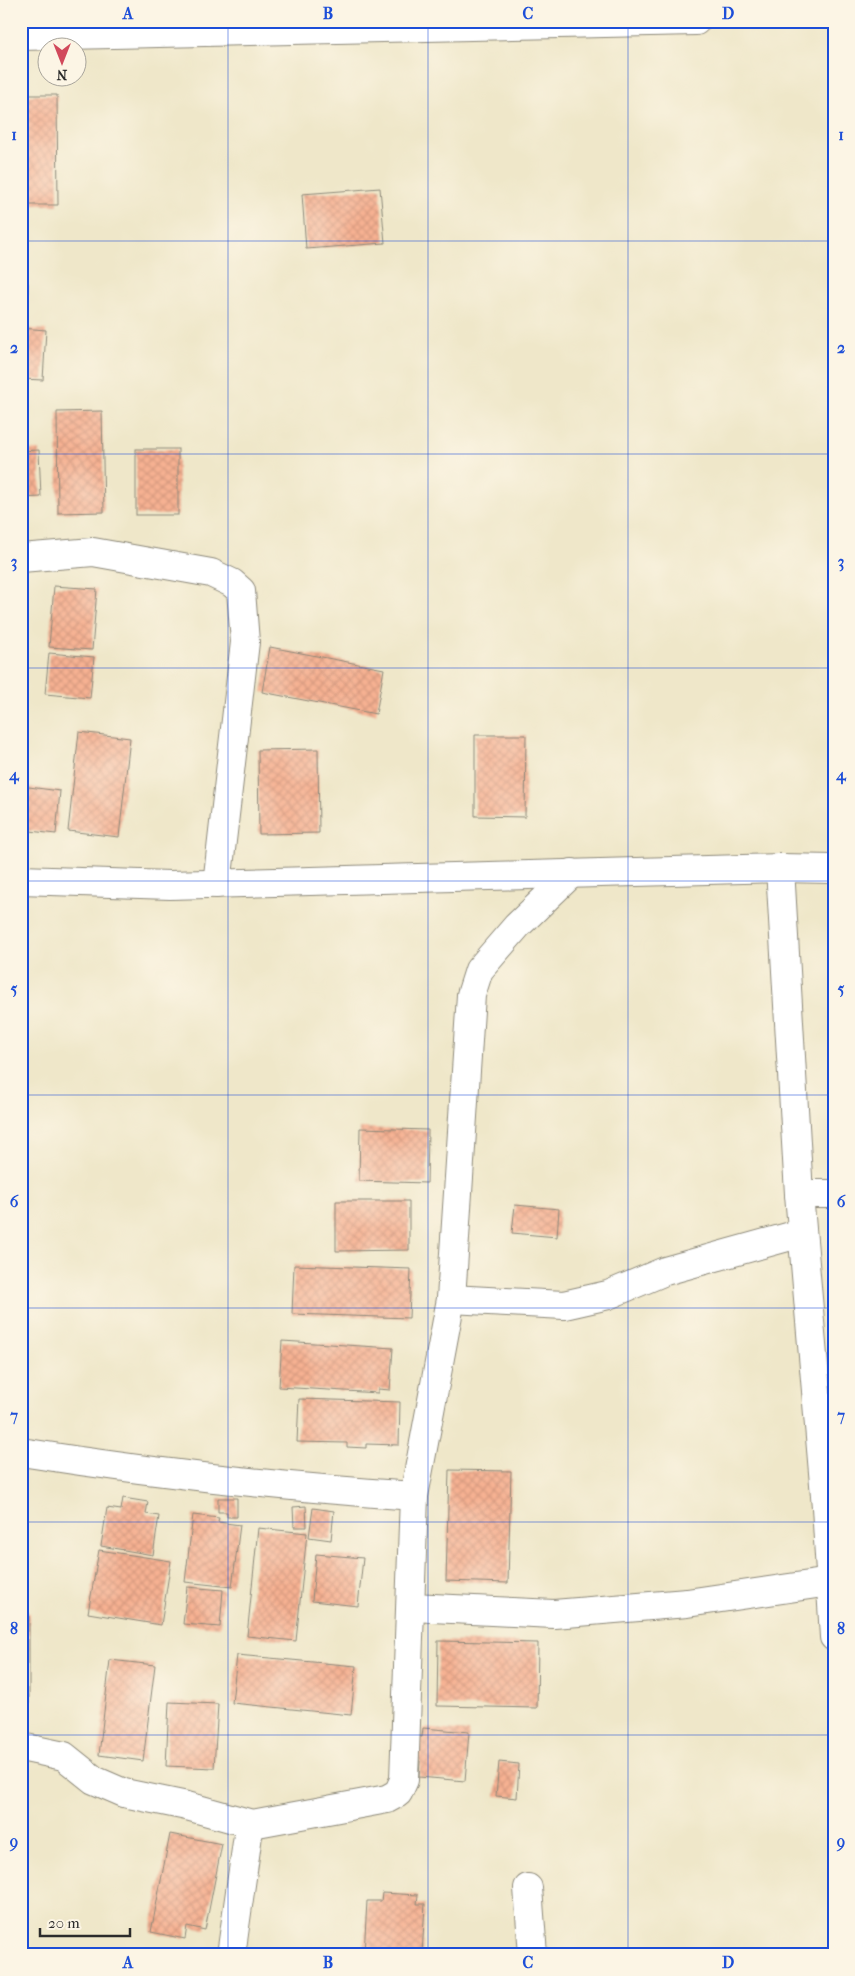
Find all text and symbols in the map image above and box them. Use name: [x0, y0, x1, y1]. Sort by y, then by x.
text: A: [122, 4, 134, 23]
text: B: [323, 4, 333, 23]
text: C: [523, 4, 534, 23]
text: D: [722, 4, 734, 23]
north arrow: [38, 38, 88, 88]
text: N: [56, 66, 67, 83]
text: 1: [11, 125, 17, 144]
text: 1: [838, 125, 844, 144]
text: 2: [10, 338, 18, 357]
text: 2: [837, 338, 845, 357]
text: 3: [11, 552, 17, 572]
text: 3: [838, 552, 844, 572]
text: 4: [8, 765, 20, 785]
text: 4: [835, 765, 847, 785]
text: 5: [11, 979, 18, 998]
text: 5: [838, 979, 845, 998]
text: 6: [10, 1192, 19, 1211]
text: 6: [837, 1192, 846, 1211]
text: 7: [9, 1406, 18, 1425]
text: 7: [836, 1406, 845, 1425]
text: 8: [10, 1619, 18, 1638]
text: 8: [837, 1619, 845, 1638]
text: 9: [9, 1832, 18, 1852]
text: 9: [836, 1832, 845, 1852]
scale bar: [40, 1906, 130, 1938]
text: 20 m: [48, 1914, 80, 1932]
text: A: [122, 1953, 134, 1972]
text: B: [323, 1953, 333, 1972]
text: C: [523, 1953, 534, 1972]
text: D: [722, 1953, 734, 1972]

